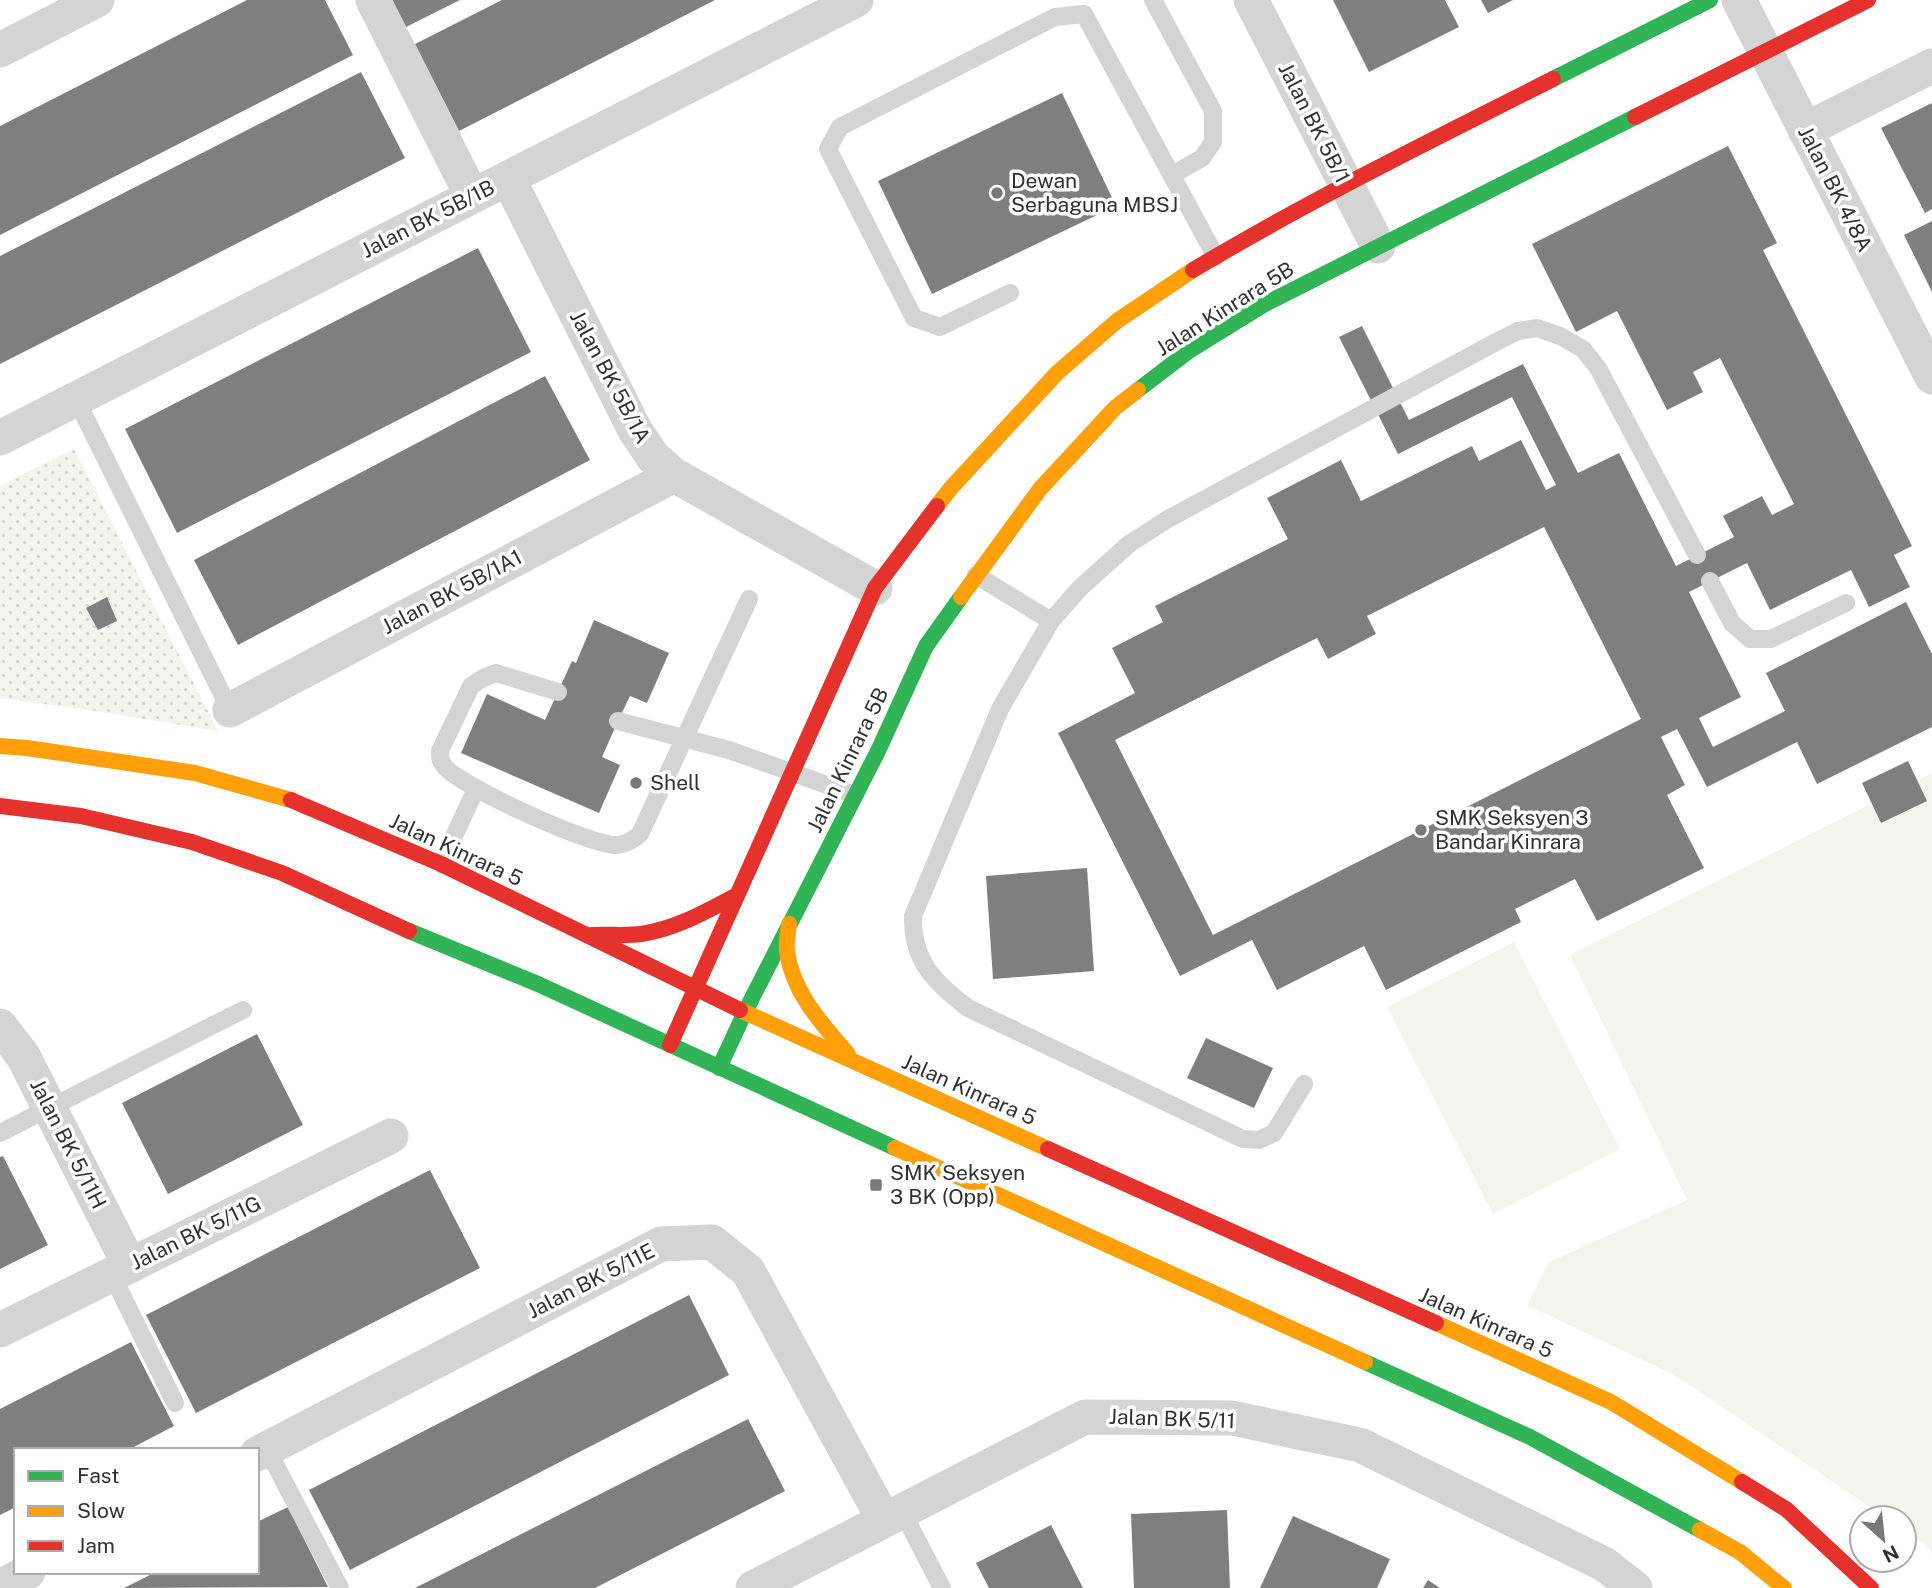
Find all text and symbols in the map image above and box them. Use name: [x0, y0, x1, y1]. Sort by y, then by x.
street label: Jalan BK 5B/1: [1273, 58, 1356, 187]
street label: Jalan BK 4/8A: [1793, 122, 1878, 256]
place label: Dewan Serbaguna MBSJ: [1011, 168, 1178, 217]
street label: Jalan BK 5B/1B: [357, 174, 499, 263]
marker: Dewan Serbaguna MBSJ: [989, 185, 1005, 201]
street label: Jalan Kinrara 5B: [1151, 256, 1298, 361]
street label: Jalan BK 5B/1A: [565, 306, 656, 448]
street label: Jalan BK 5B/1A1: [377, 544, 526, 639]
street label: Jalan Kinrara 5B: [802, 683, 893, 836]
place label: Shell: [650, 770, 700, 795]
marker: Shell: [628, 775, 644, 791]
place label: SMK Seksyen 3 Bandar Kinrara: [1435, 805, 1589, 854]
street label: Jalan Kinrara 5: [386, 808, 527, 891]
marker: SMK Seksyen 3 Bandar Kinrara: [1413, 822, 1429, 838]
street label: Jalan Kinrara 5: [898, 1049, 1040, 1130]
street label: Jalan BK 5/11H: [25, 1075, 112, 1213]
place label: SMK Seksyen 3 BK (Opp): [890, 1160, 1025, 1209]
marker: SMK Seksyen 3 BK (Opp): [868, 1177, 884, 1193]
street label: Jalan BK 5/11G: [127, 1190, 265, 1275]
street label: Jalan BK 5/11E: [523, 1238, 659, 1323]
street label: Jalan Kinrara 5: [1415, 1282, 1557, 1363]
street label: Jalan BK 5/11: [1108, 1404, 1236, 1433]
legend: [14, 1448, 259, 1574]
text: Fast: [77, 1463, 119, 1488]
text: Slow: [77, 1498, 125, 1523]
north arrow: [1848, 1504, 1918, 1574]
text: Jam: [77, 1533, 115, 1558]
text: N: [1879, 1541, 1902, 1567]

